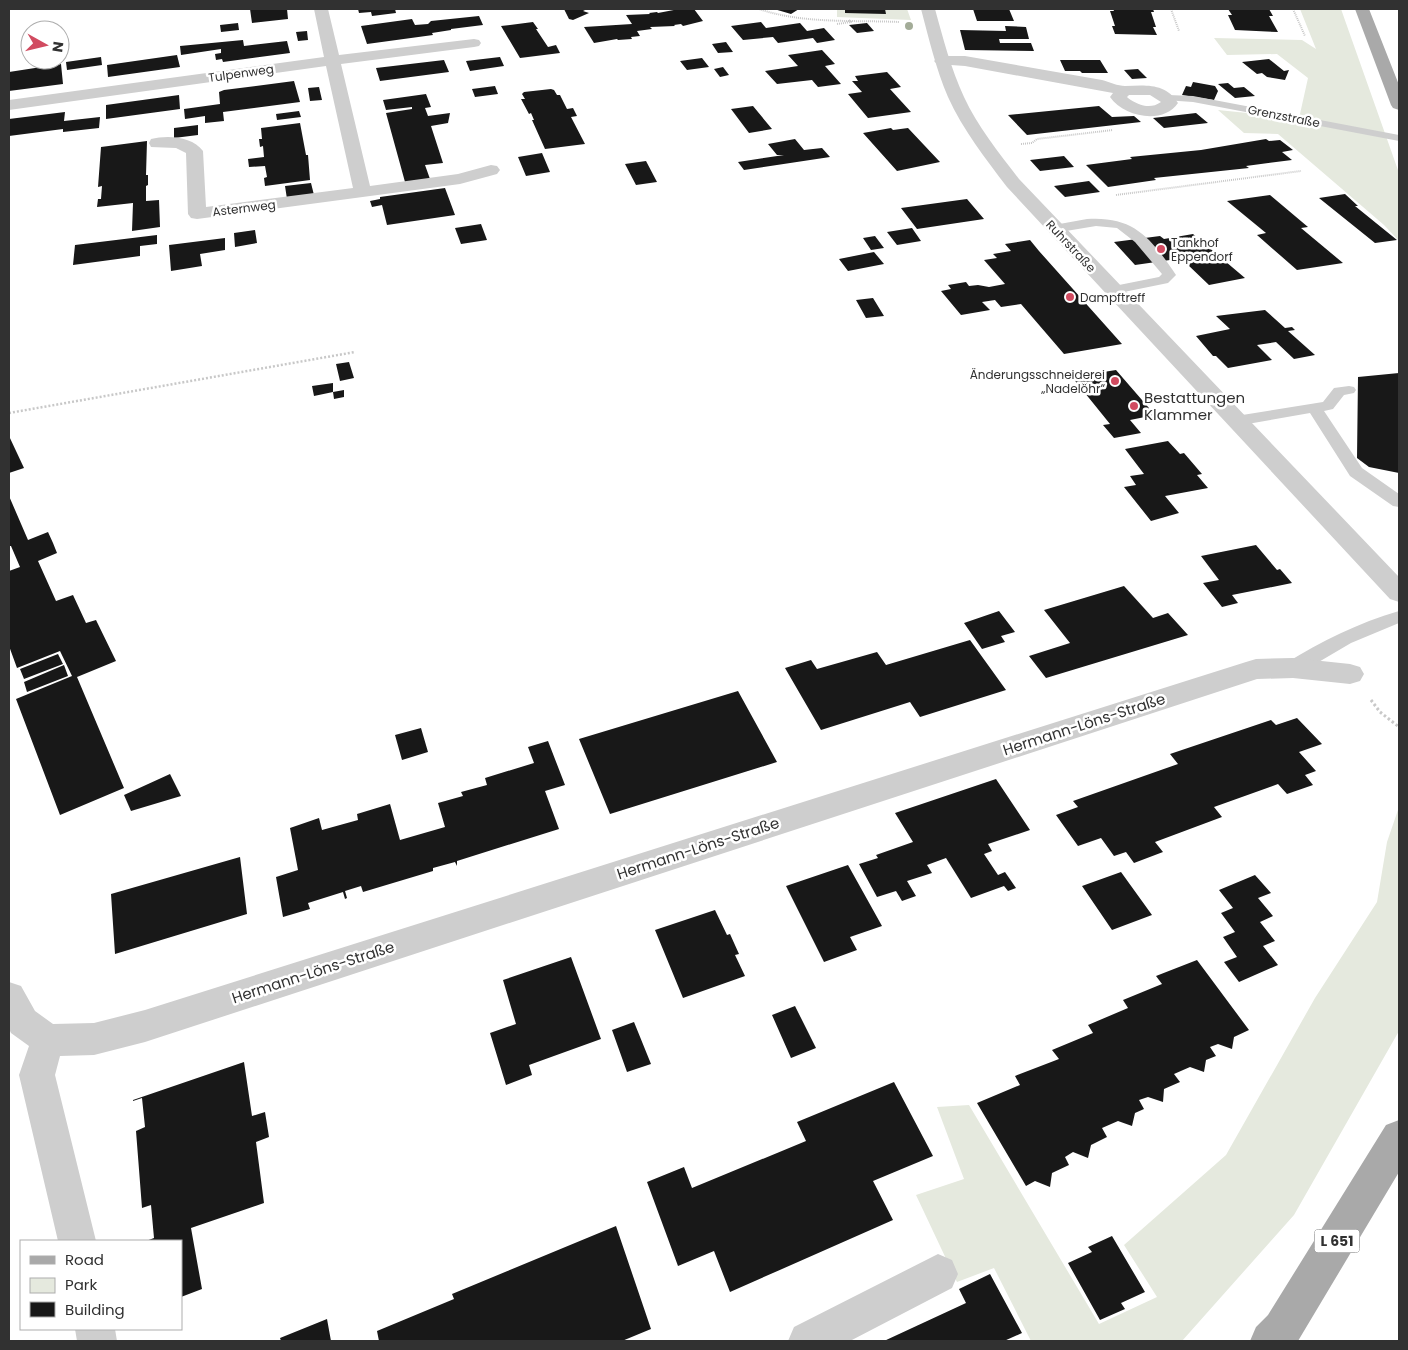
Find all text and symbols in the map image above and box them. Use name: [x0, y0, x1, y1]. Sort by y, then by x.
north arrow: [20, 20, 70, 70]
text: N: [47, 40, 69, 53]
street label: Tulpenweg: [207, 60, 275, 86]
street label: Grenzstraße: [1246, 101, 1322, 131]
street label: Asternweg: [211, 196, 277, 220]
street label: Ruhrstraße: [1042, 216, 1100, 276]
place label: Tankhof Eppendorf: [1171, 234, 1233, 265]
marker: Tankhof Eppendorf: [1155, 243, 1167, 255]
place label: Dampftreff: [1080, 289, 1145, 306]
marker: Dampftreff: [1064, 291, 1076, 303]
place label: Änderungsschneiderei „Nadelöhr“: [970, 366, 1105, 397]
marker: Änderungsschneiderei „Nadelöhr“: [1109, 375, 1121, 387]
place label: Bestattungen Klammer: [1144, 387, 1245, 425]
marker: Bestattungen Klammer: [1128, 400, 1140, 412]
street label: Hermann-Löns-Straße: [1000, 688, 1168, 760]
street label: Hermann-Löns-Straße: [614, 812, 782, 884]
street label: Hermann-Löns-Straße: [229, 936, 397, 1008]
road number: L 651: [1314, 1230, 1360, 1252]
legend: [20, 1240, 182, 1330]
text: Road: [65, 1249, 104, 1270]
text: Park: [65, 1274, 97, 1295]
text: Building: [65, 1299, 125, 1320]

